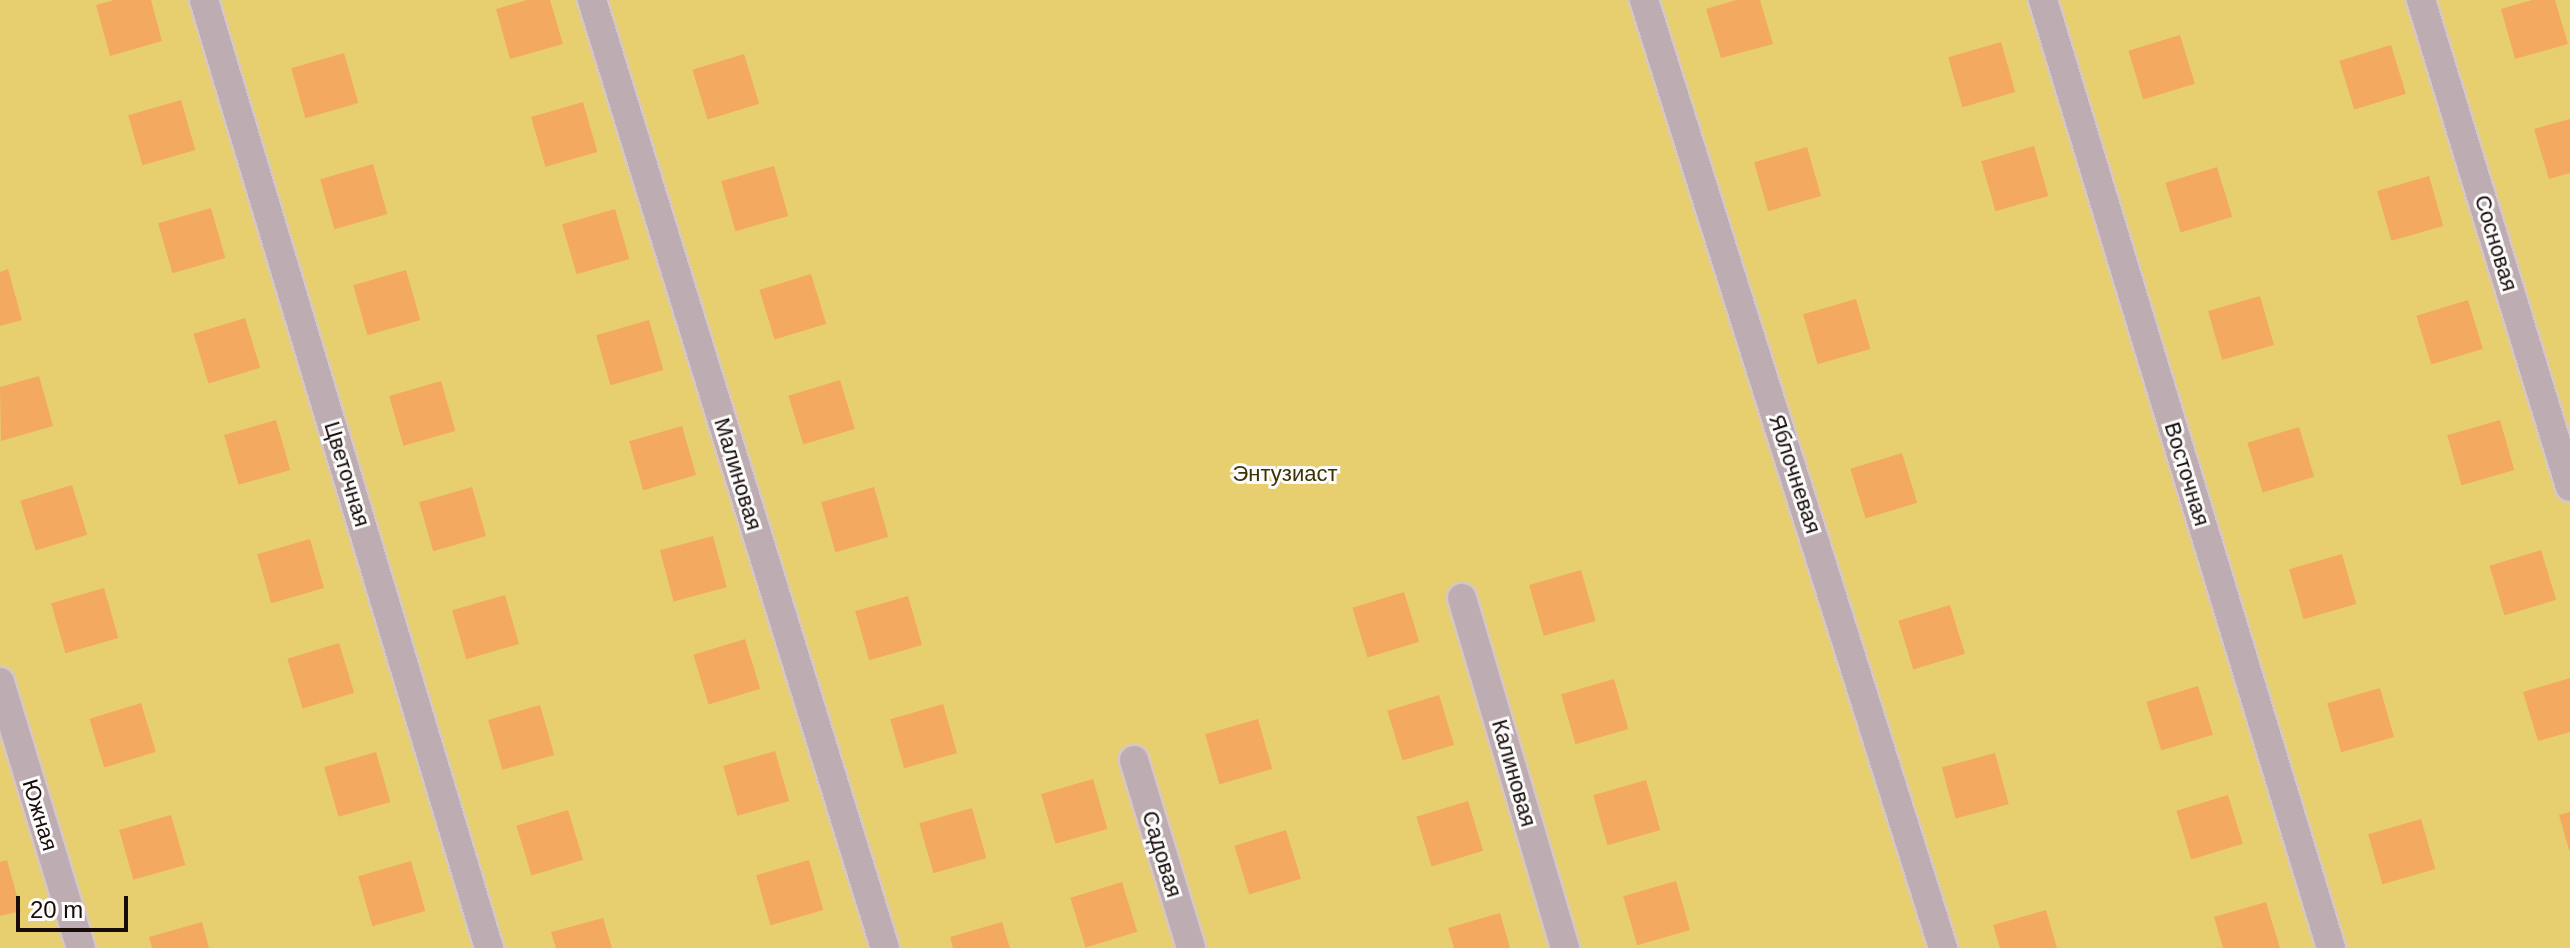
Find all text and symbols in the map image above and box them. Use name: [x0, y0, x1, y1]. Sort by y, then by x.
street label: Сосновая: [2469, 192, 2523, 294]
street label: Яблочневая: [1763, 411, 1827, 537]
street label: Малиновая: [708, 415, 768, 533]
street label: Цветочная: [319, 418, 375, 530]
street label: Восточная: [2159, 419, 2215, 529]
park label: Энтузиаст: [1233, 461, 1337, 487]
street label: Калиновая: [1486, 716, 1542, 830]
street label: Южная: [17, 776, 63, 854]
street label: Садовая: [1136, 808, 1188, 900]
scale bar: [20, 880, 132, 930]
text: 20 m: [30, 896, 83, 923]

